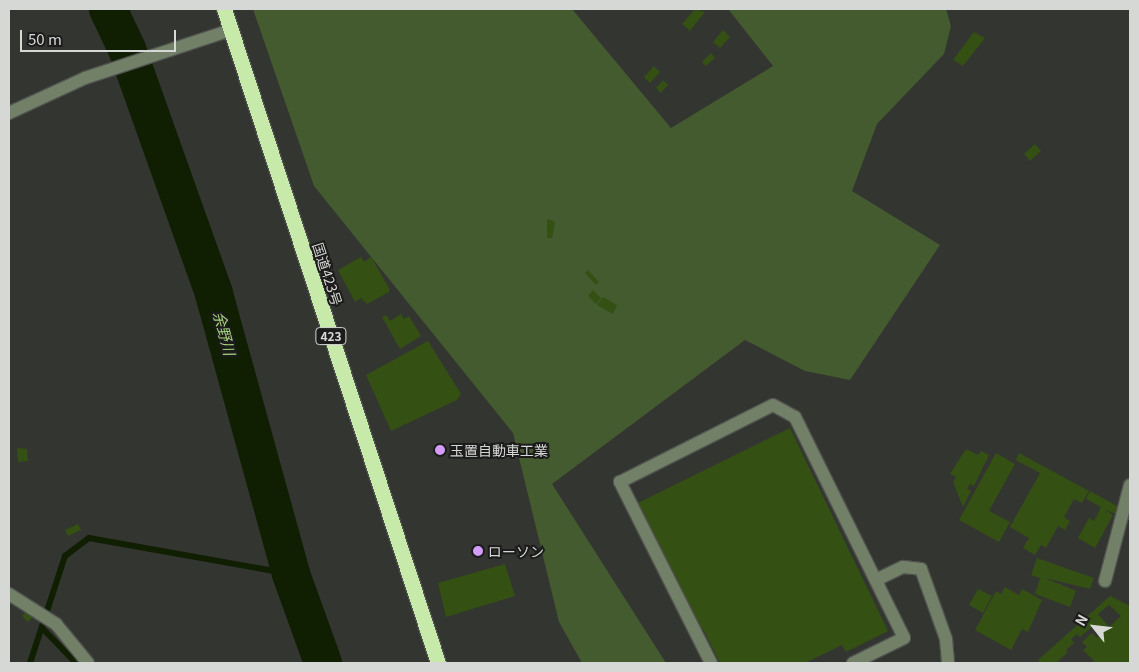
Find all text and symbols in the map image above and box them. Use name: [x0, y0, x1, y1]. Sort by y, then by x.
scale bar: [22, 20, 179, 52]
text: 50 m: [28, 28, 62, 49]
street label: 国道423号: [310, 240, 346, 308]
water label: 余野川: [210, 309, 240, 357]
road number: 423: [315, 326, 347, 346]
place label: 玉置自動車工業: [450, 442, 548, 458]
marker: 玉置自動車工業: [434, 444, 446, 456]
place label: ローソン: [488, 543, 544, 559]
marker: ローソン: [472, 545, 484, 557]
north arrow: [1069, 602, 1119, 652]
text: N: [1070, 610, 1092, 629]

